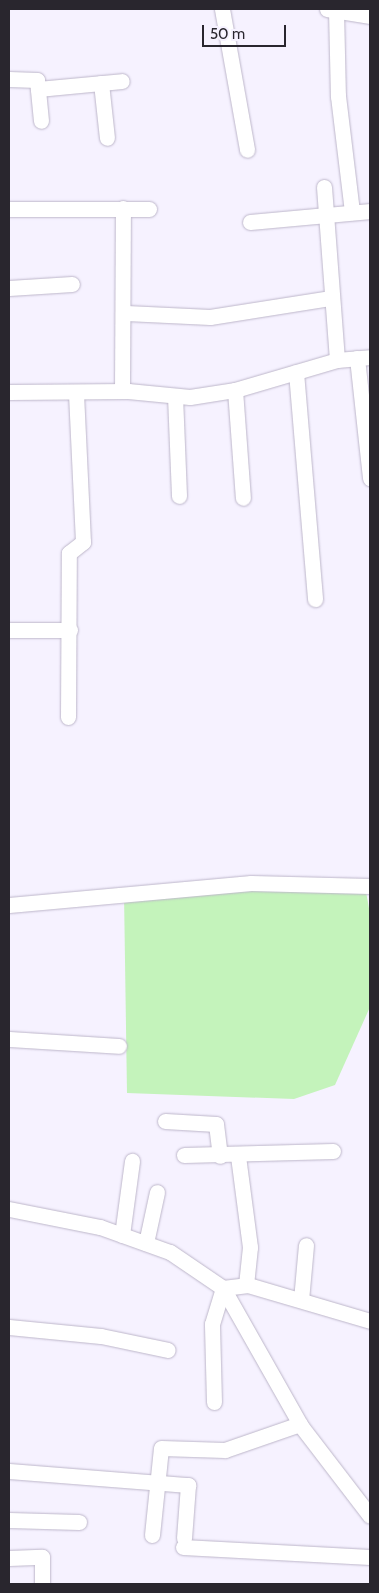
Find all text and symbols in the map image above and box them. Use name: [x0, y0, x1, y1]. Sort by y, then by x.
scale bar: [204, 15, 288, 47]
text: 50 m: [210, 25, 245, 43]

